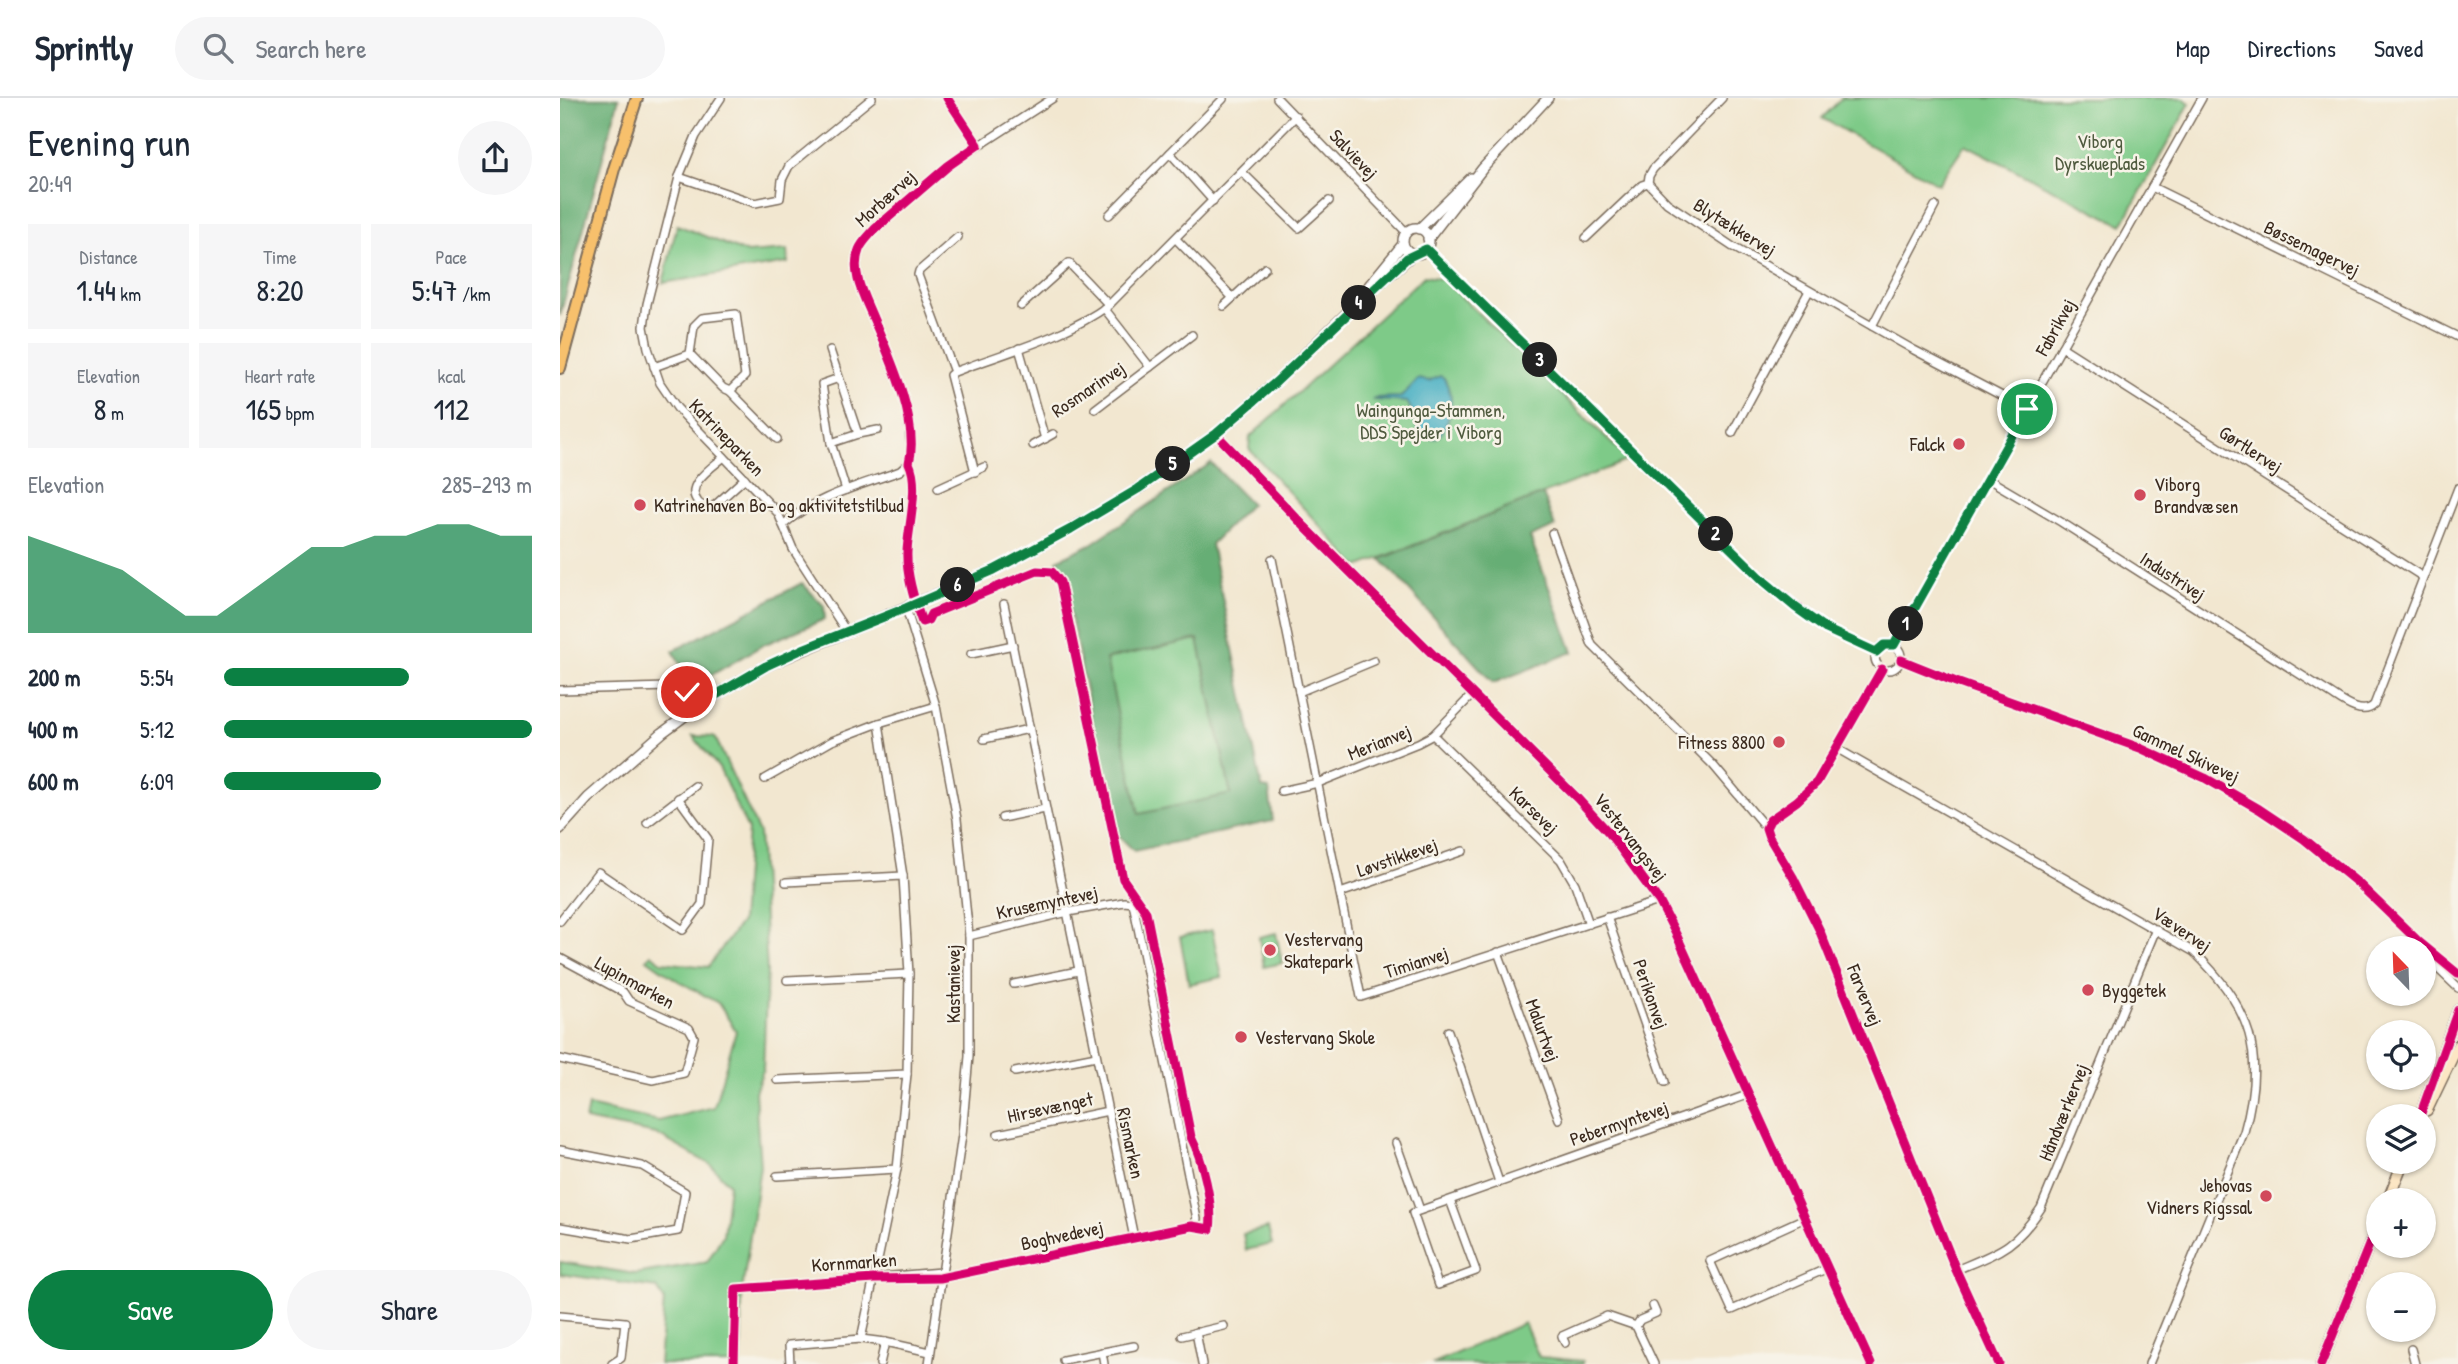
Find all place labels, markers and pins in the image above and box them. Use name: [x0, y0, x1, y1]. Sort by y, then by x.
pin: 4: [1342, 286, 1376, 320]
pin: 3: [1522, 342, 1558, 378]
pin: [1997, 379, 2057, 439]
place label: Falck: [1909, 431, 1945, 457]
marker: Falck: [1951, 436, 1967, 452]
pin: 5: [1156, 446, 1190, 482]
place label: Viborg Brandvæsen: [2154, 471, 2238, 519]
marker: Viborg Brandvæsen: [2132, 487, 2148, 503]
place label: Katrinehaven Bo- og aktivitetstilbud: [654, 492, 904, 518]
marker: Katrinehaven Bo- og aktivitetstilbud: [632, 497, 648, 513]
pin: 2: [1698, 516, 1734, 551]
pin: 6: [940, 568, 976, 602]
pin: 1: [1888, 606, 1924, 642]
pin: [657, 662, 717, 722]
place label: Fitness 8800: [1677, 729, 1765, 755]
marker: Fitness 8800: [1771, 734, 1787, 750]
place label: Vestervang Skatepark: [1284, 926, 1363, 974]
marker: Vestervang Skatepark: [1262, 942, 1278, 958]
place label: Byggetek: [2102, 977, 2166, 1003]
marker: Byggetek: [2080, 982, 2096, 998]
place label: Vestervang Skole: [1255, 1024, 1376, 1050]
marker: Vestervang Skole: [1233, 1029, 1249, 1045]
place label: Jehovas Vidners Rigssal: [2146, 1172, 2253, 1220]
marker: Jehovas Vidners Rigssal: [2258, 1188, 2274, 1204]

